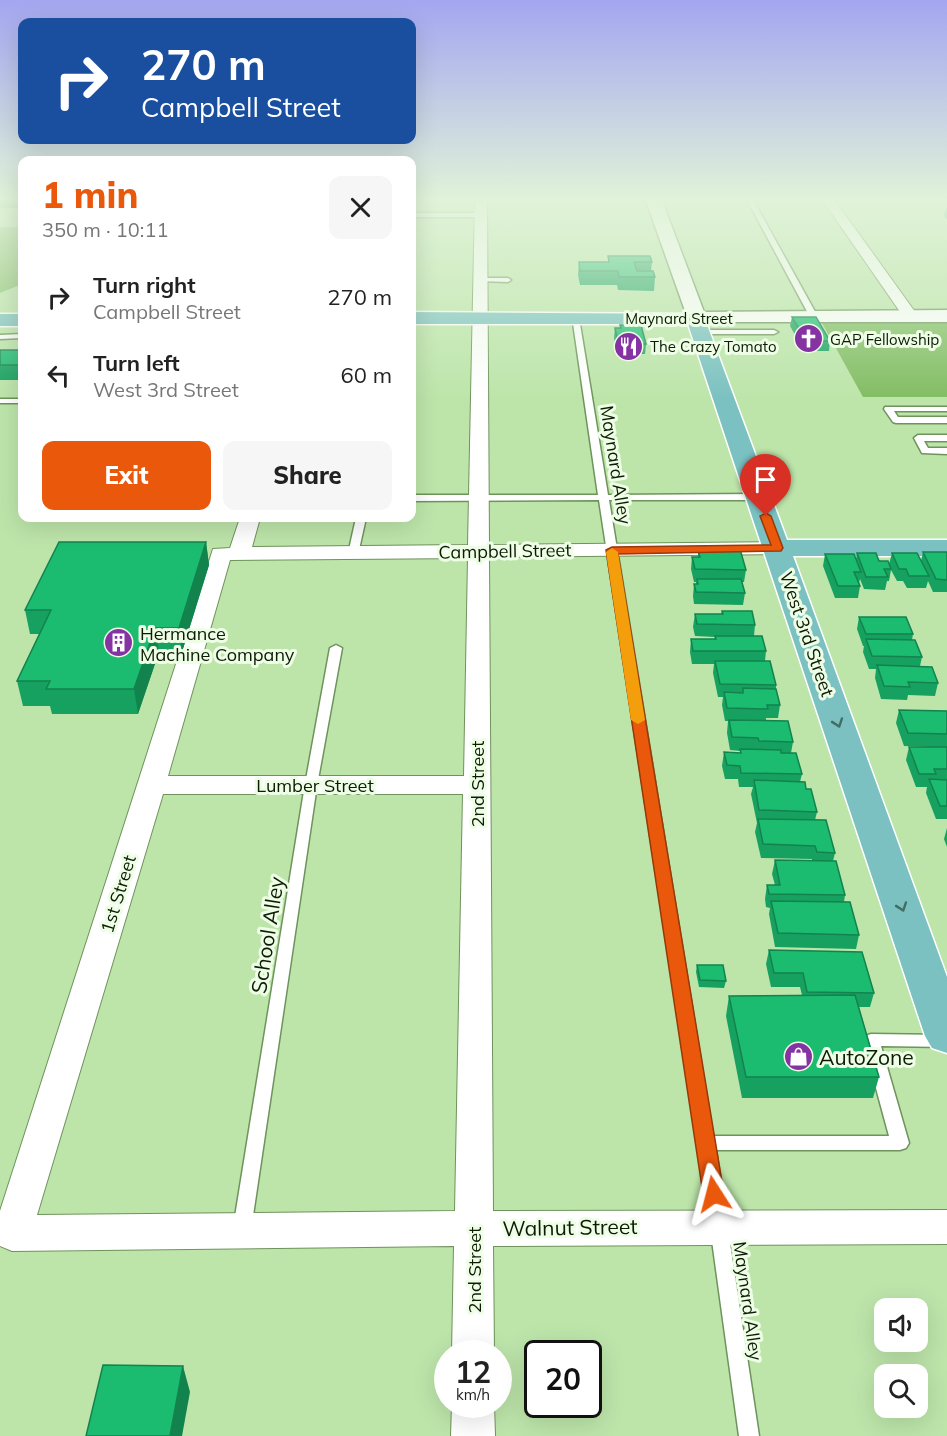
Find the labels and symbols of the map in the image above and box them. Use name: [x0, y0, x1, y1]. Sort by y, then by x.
street label: Maynard Street: [625, 309, 733, 328]
church icon: GAP Fellowship: [793, 323, 825, 355]
restaurant icon: The Crazy Tomato: [613, 330, 645, 362]
place label: GAP Fellowship: [830, 330, 939, 349]
place label: The Crazy Tomato: [650, 337, 777, 356]
street label: Maynard Alley: [595, 404, 637, 526]
pin: [740, 454, 791, 516]
street label: Campbell Street: [438, 538, 572, 564]
street label: West 3rd Street: [775, 568, 839, 700]
place label: Hermance Machine Company: [140, 622, 295, 666]
building icon: Hermance Machine Company: [103, 627, 135, 659]
one-way arrow: [830, 717, 843, 728]
street label: 2nd Street: [466, 741, 489, 827]
street label: Lumber Street: [256, 774, 374, 797]
street label: 1st Street: [95, 852, 141, 936]
street label: School Alley: [245, 875, 289, 995]
one-way arrow: [895, 901, 907, 912]
shop icon: AutoZone: [782, 1041, 814, 1073]
place label: AutoZone: [819, 1044, 914, 1070]
position arrow: [682, 1162, 746, 1226]
street label: Walnut Street: [502, 1213, 638, 1241]
street label: 2nd Street: [463, 1227, 486, 1313]
street label: Maynard Alley: [728, 1240, 768, 1362]
speed limit sign: 20: [524, 1340, 602, 1418]

